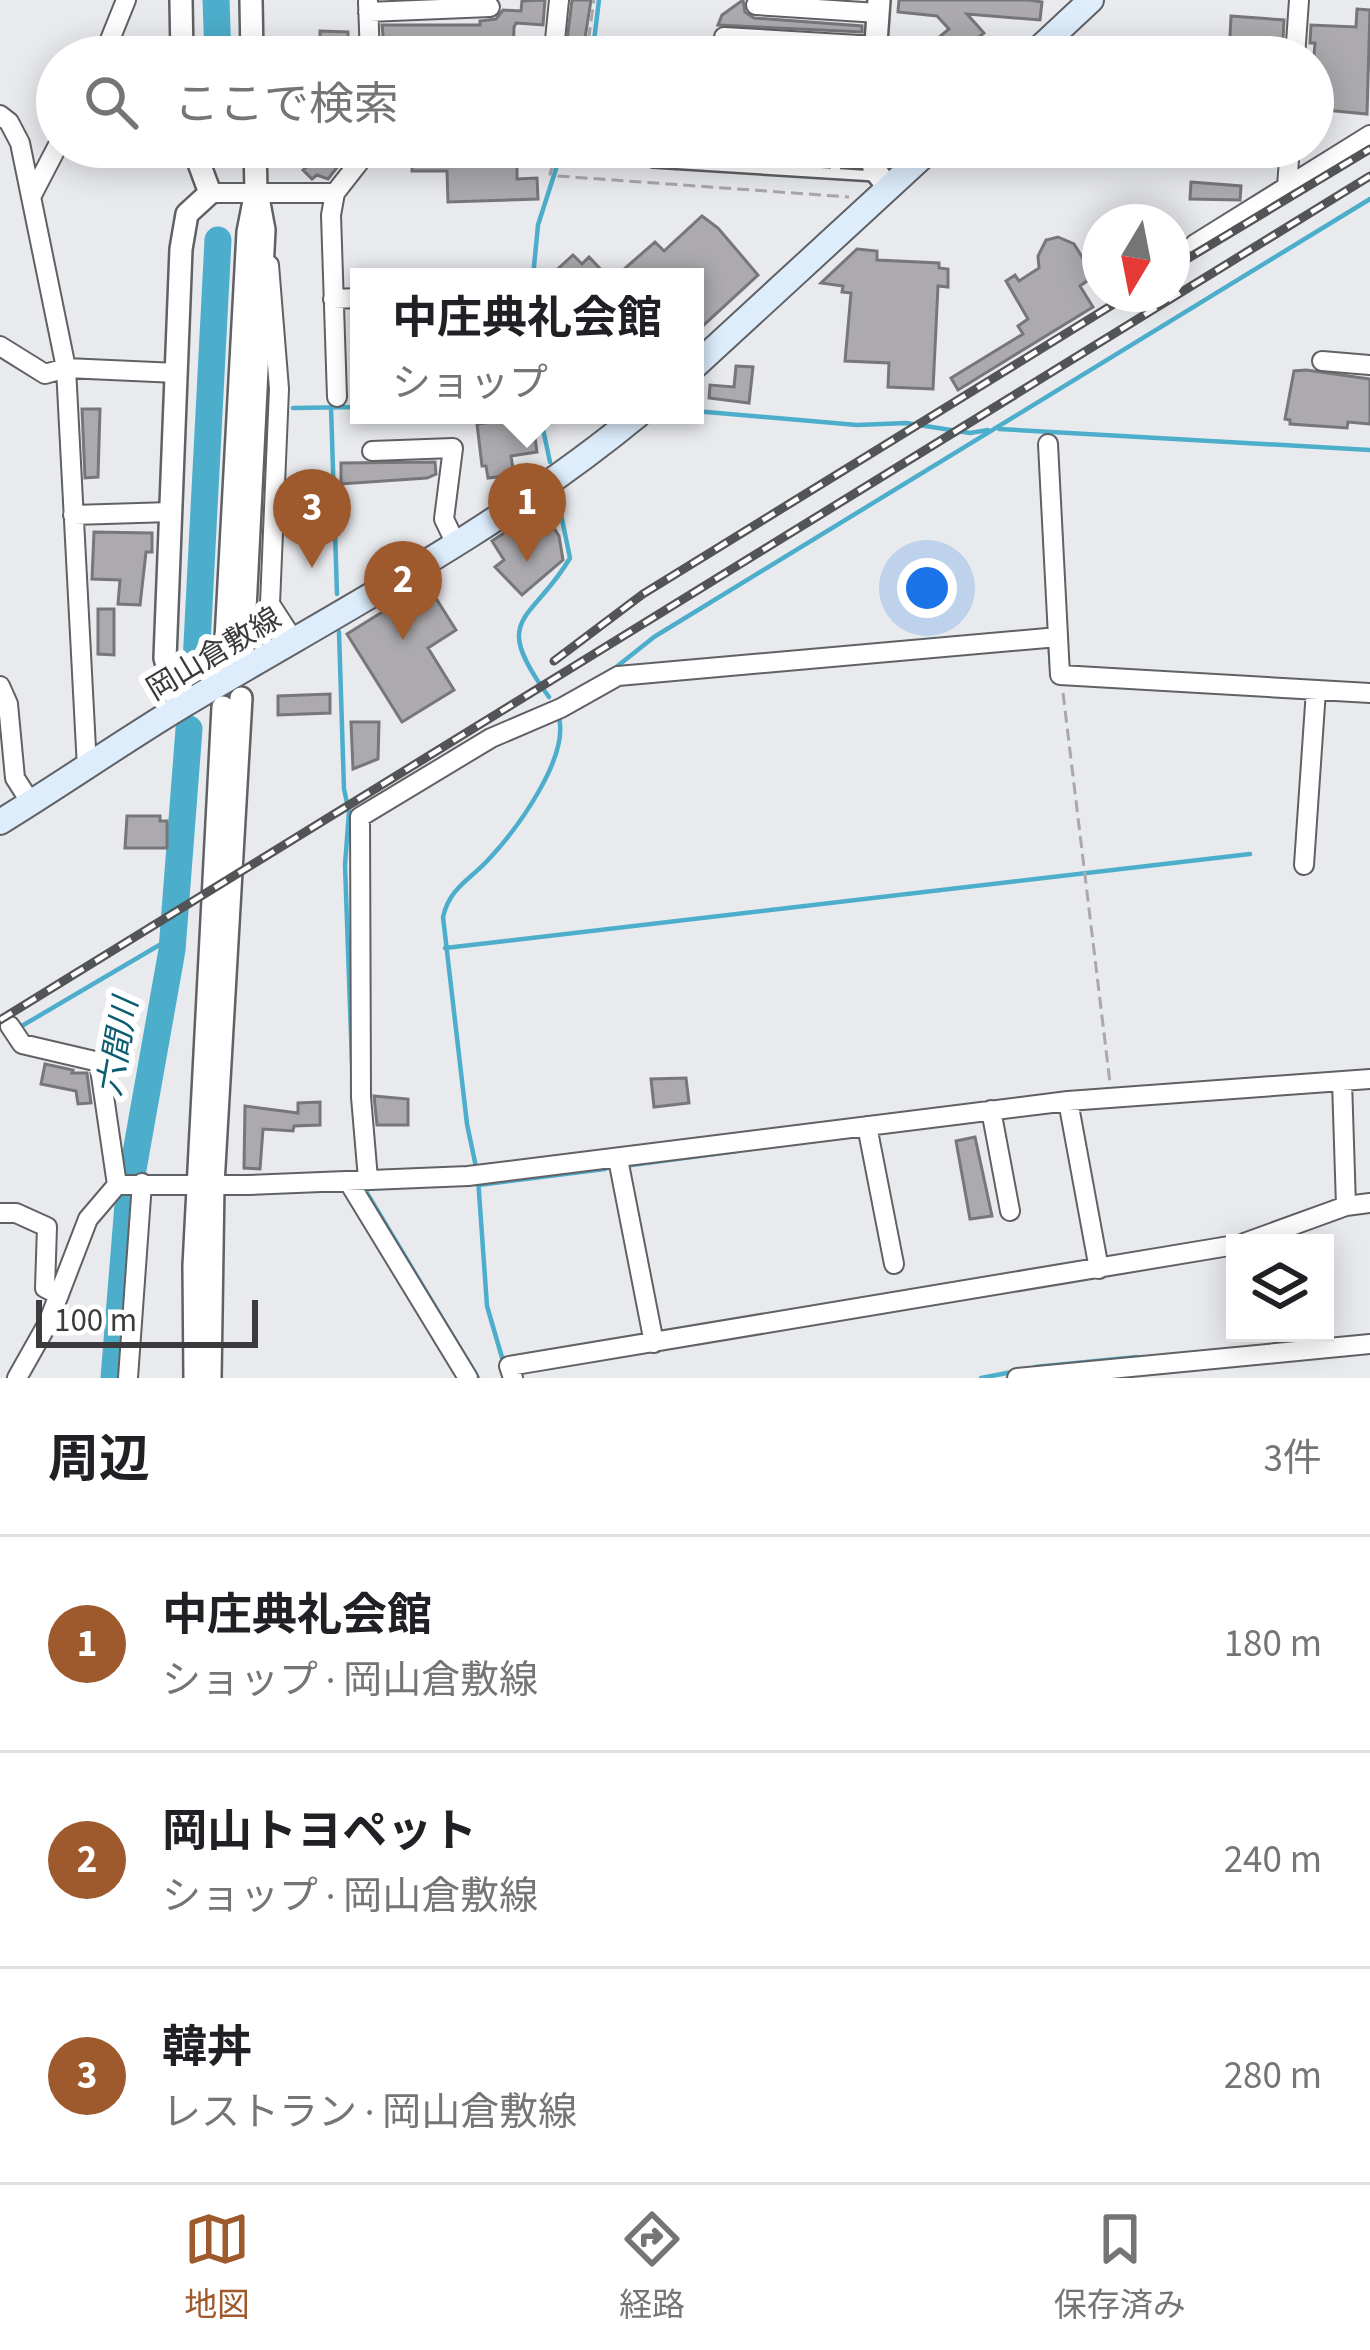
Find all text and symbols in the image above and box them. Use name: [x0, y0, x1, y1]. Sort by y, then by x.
search box: [36, 36, 1334, 168]
icon: search: [78, 69, 144, 135]
text: ここで検索: [174, 73, 399, 137]
north arrow: [1082, 204, 1190, 312]
popup: [350, 268, 704, 424]
text: 中庄典礼会館: [392, 287, 662, 351]
text: ショップ: [392, 356, 548, 412]
pin: 1: [488, 463, 566, 562]
pin: 3: [273, 469, 351, 568]
pin: 2: [364, 541, 442, 640]
your location: [897, 558, 957, 618]
street label: 岡山倉敷線: [139, 597, 289, 711]
water label: 六間川: [86, 991, 150, 1100]
map controls: [1226, 1234, 1334, 1342]
button: layers: [1226, 1234, 1334, 1342]
scale bar: [36, 1294, 258, 1347]
text: 100 m: [54, 1297, 137, 1344]
text: 周辺: [48, 1424, 150, 1496]
text: 3件: [1264, 1431, 1322, 1487]
text: 中庄典礼会館: [162, 1584, 432, 1648]
text: 1: [77, 1616, 97, 1672]
text: 180 m: [1224, 1616, 1322, 1672]
text: ショップ · 岡山倉敷線: [162, 1653, 538, 1709]
text: 岡山トヨペット: [162, 1800, 477, 1864]
text: 2: [77, 1832, 97, 1888]
text: 240 m: [1224, 1832, 1322, 1888]
text: ショップ · 岡山倉敷線: [162, 1869, 538, 1925]
text: 韓丼: [162, 2016, 252, 2080]
text: 3: [77, 2048, 97, 2104]
text: 280 m: [1224, 2048, 1322, 2104]
text: レストラン · 岡山倉敷線: [162, 2085, 577, 2141]
tab: 地図: [184, 2206, 250, 2329]
tab: 経路: [619, 2206, 685, 2329]
tab: 保存済み: [1054, 2206, 1186, 2329]

